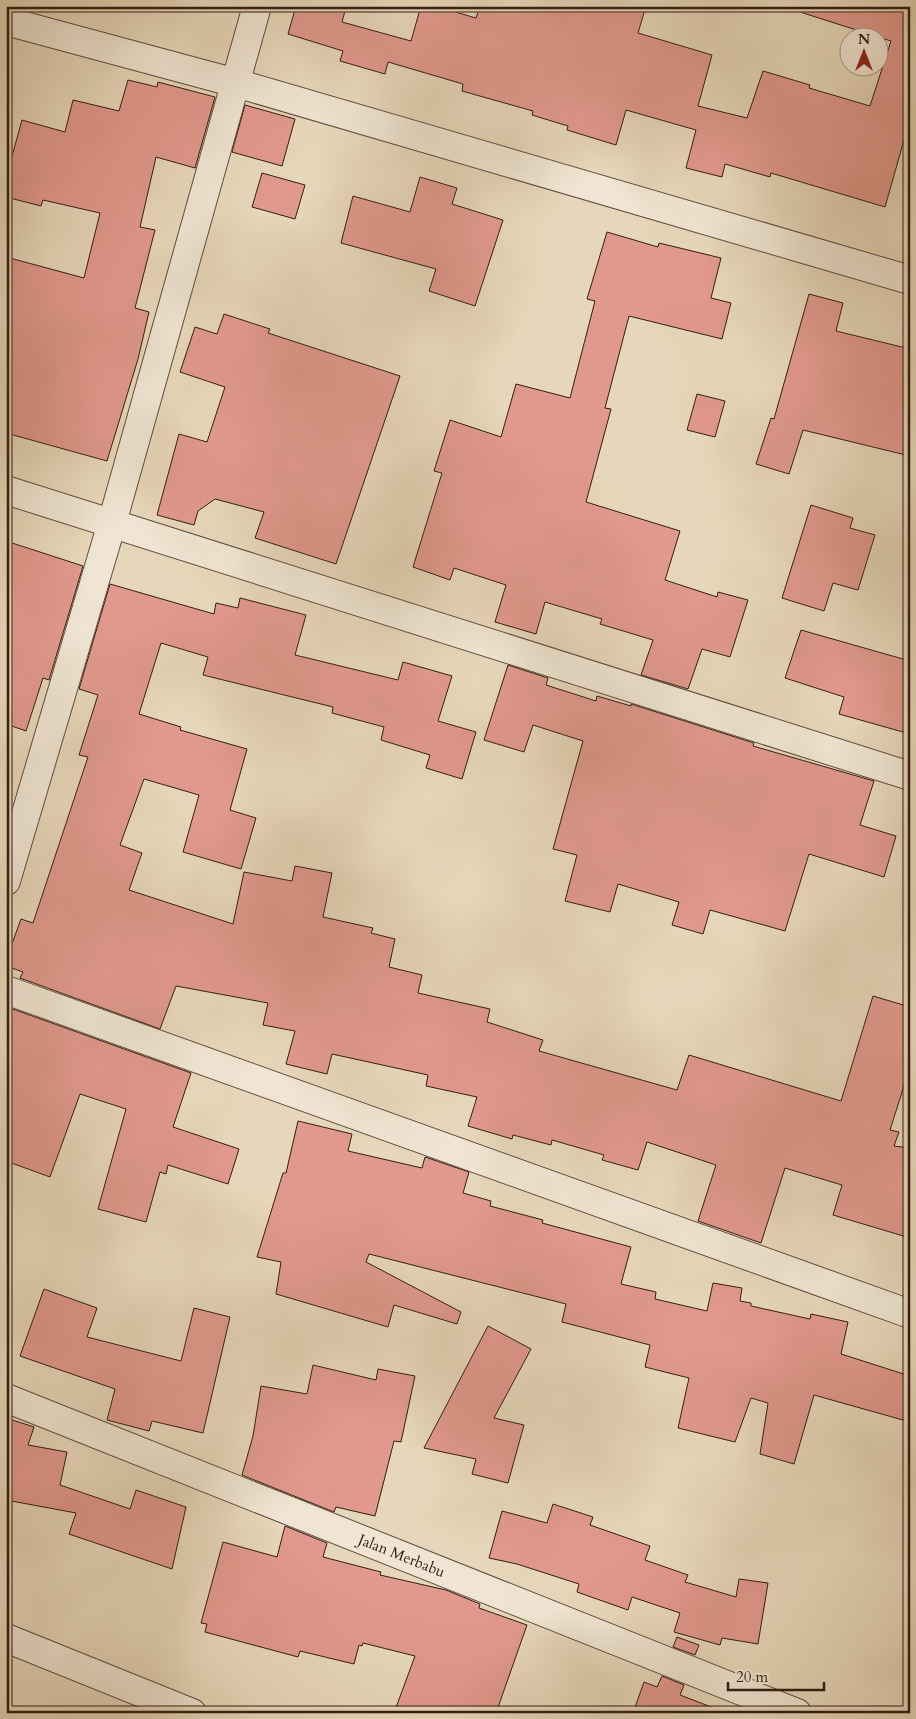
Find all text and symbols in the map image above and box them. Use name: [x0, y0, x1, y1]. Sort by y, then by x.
north arrow: [838, 28, 888, 78]
text: N: [858, 30, 870, 49]
street label: Jalan Merbabu: [354, 1529, 448, 1582]
scale bar: [728, 1659, 825, 1691]
text: 20 m: [736, 1667, 768, 1687]

